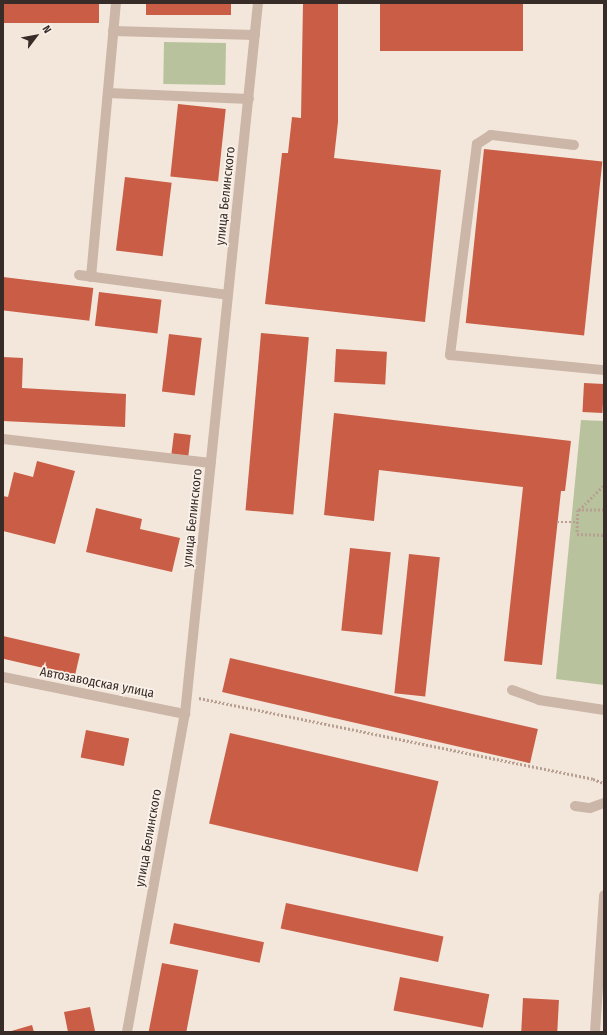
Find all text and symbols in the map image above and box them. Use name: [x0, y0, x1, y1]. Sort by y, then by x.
north arrow: [16, 16, 56, 56]
text: N: [39, 23, 54, 36]
street label: улица Белинского: [213, 146, 239, 246]
street label: улица Белинского: [180, 468, 206, 568]
street label: Автозаводская улица: [38, 664, 156, 702]
street label: улица Белинского: [133, 788, 165, 888]

